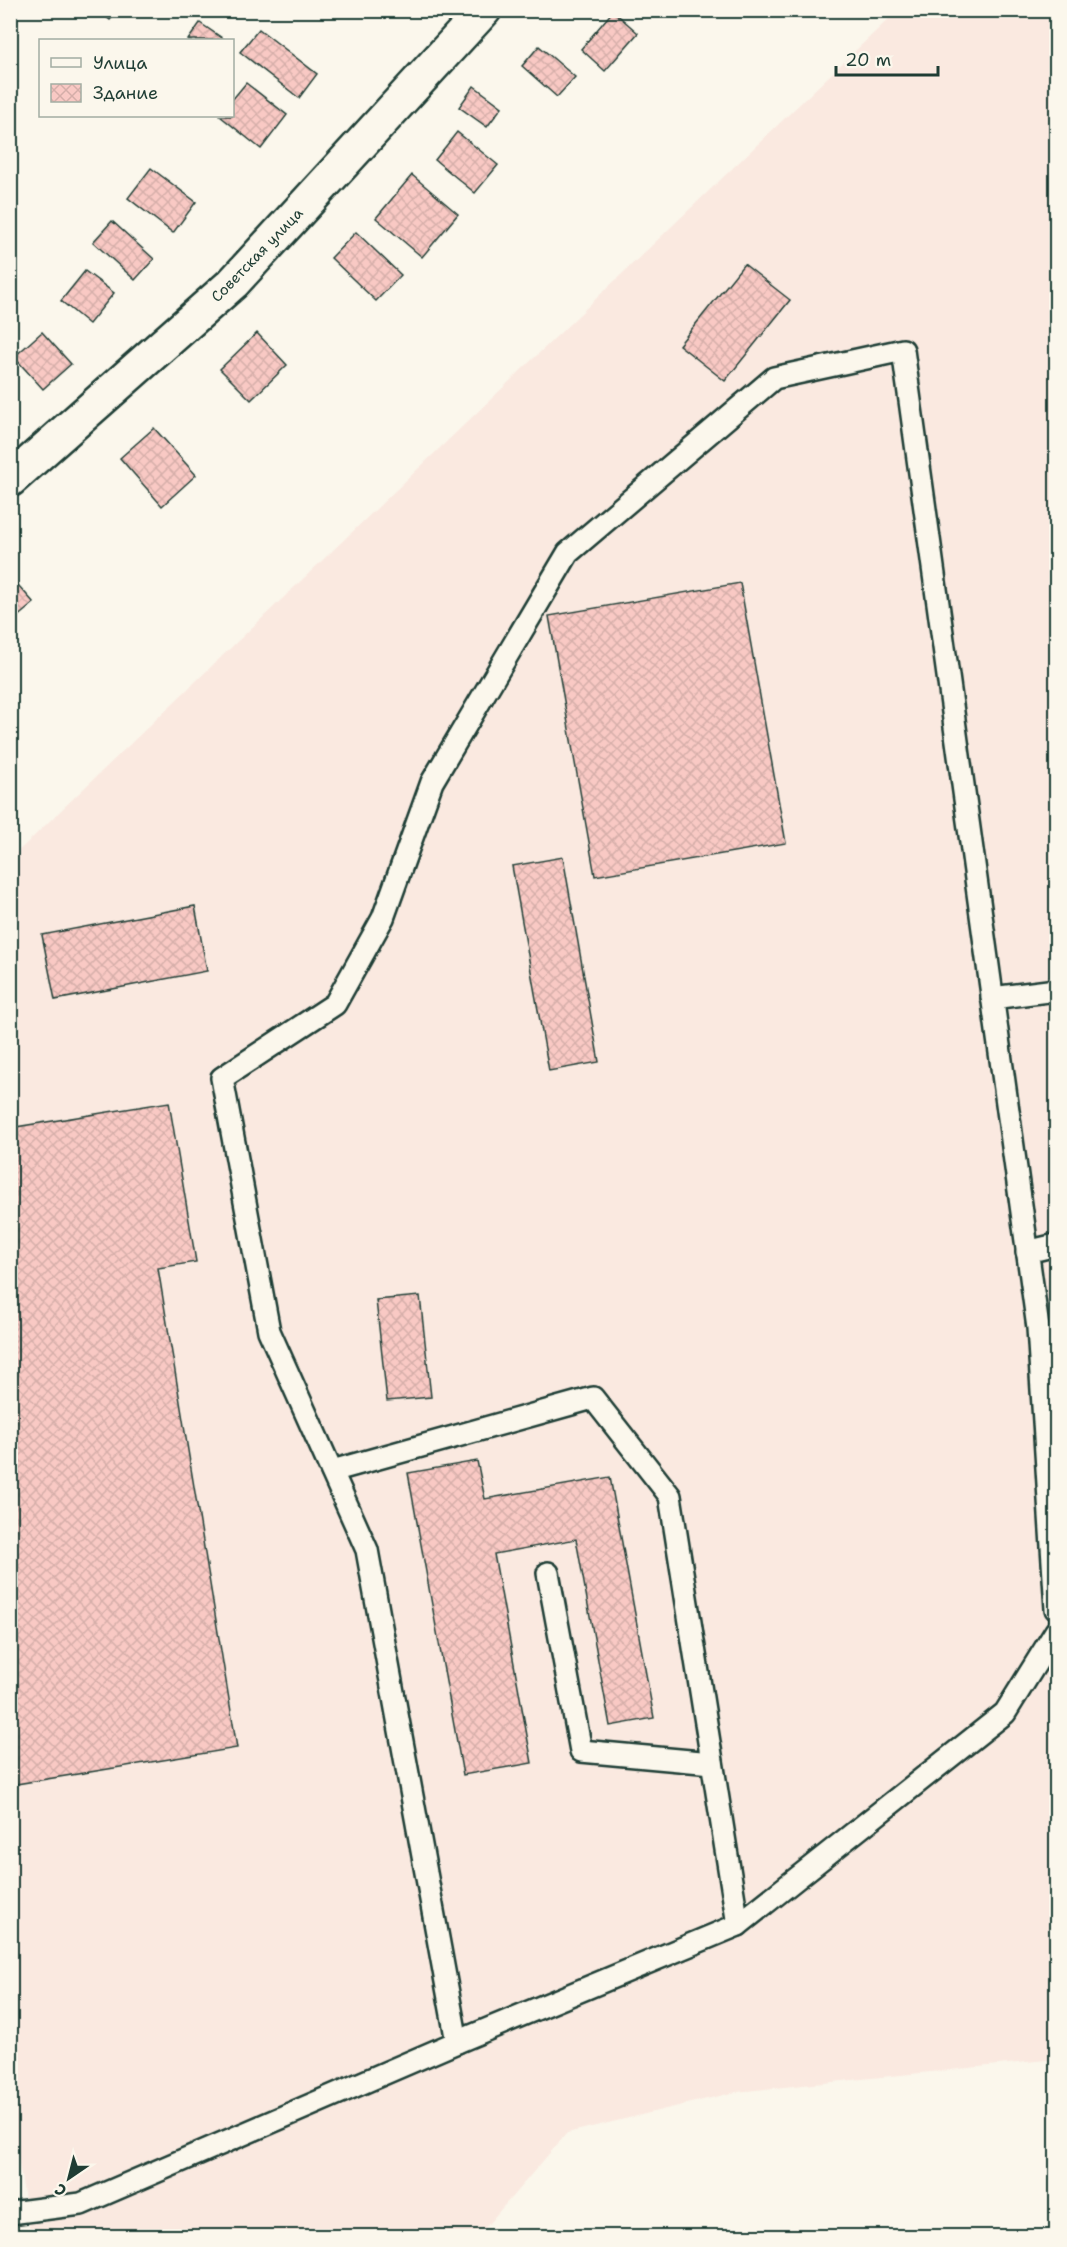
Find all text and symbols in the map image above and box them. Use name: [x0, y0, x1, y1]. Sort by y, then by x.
legend: [39, 39, 234, 117]
scale bar: [836, 39, 938, 77]
text: 20 m: [845, 48, 891, 72]
text: Улица: [93, 51, 147, 75]
text: Здание: [93, 81, 158, 105]
street label: Советская улица: [207, 203, 308, 307]
north arrow: [39, 2148, 99, 2208]
text: С: [50, 2178, 71, 2201]

